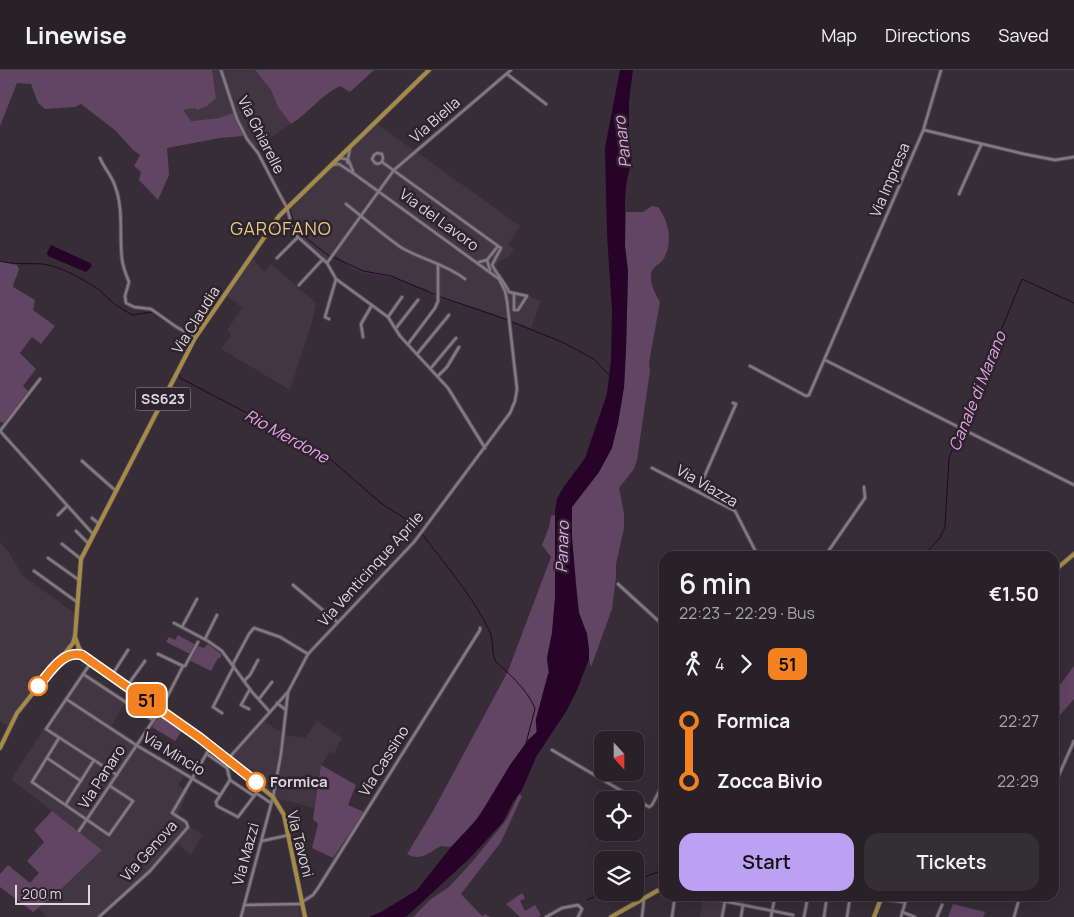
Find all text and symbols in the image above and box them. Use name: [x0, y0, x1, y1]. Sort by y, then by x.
text: Linewise: [25, 18, 127, 51]
text: Map: [821, 23, 857, 47]
text: Directions: [885, 23, 970, 47]
text: Saved: [998, 23, 1049, 47]
street label: Via Ghiarelle: [233, 92, 290, 177]
street label: Via Biella: [405, 92, 464, 147]
water label: Panaro: [608, 114, 636, 169]
street label: Via Impresa: [864, 139, 915, 220]
street label: Via del Lavoro: [395, 184, 483, 256]
district label: GAROFANO: [230, 216, 332, 240]
street label: Via Claudia: [167, 282, 225, 357]
water label: Canale di Marano: [943, 327, 1012, 454]
road number: SS623: [136, 388, 190, 410]
water label: Rio Merdone: [241, 404, 334, 469]
street label: Via Viazza: [673, 459, 742, 512]
street label: Via Venticinque Aprile: [313, 506, 428, 631]
water label: Panaro: [550, 519, 574, 573]
text: 6 min: [679, 564, 751, 602]
text: €1.50: [989, 581, 1039, 607]
text: 22:23 – 22:29 · Bus: [679, 602, 815, 624]
icon: walk: [679, 650, 707, 678]
icon: forward: [732, 650, 760, 678]
text: 51: [778, 652, 797, 676]
text: 4: [715, 653, 724, 675]
unlabelled marker: [28, 676, 48, 696]
line badge: 51: [124, 684, 170, 716]
text: 51: [138, 688, 156, 712]
text: Formica: [717, 708, 790, 734]
text: 22:27: [999, 710, 1039, 732]
street label: Via Cassino: [354, 721, 414, 800]
street label: Via Mincio: [139, 727, 209, 780]
north arrow: [594, 731, 644, 781]
map controls: [594, 731, 644, 901]
street label: Via Panaro: [73, 741, 130, 813]
text: Zocca Bivio: [717, 768, 822, 794]
text: 22:29: [997, 770, 1039, 792]
place label: Formica: [270, 771, 328, 792]
marker: Formica: [246, 772, 266, 792]
button: locate: [594, 791, 644, 841]
street label: Via Tavoni: [282, 808, 319, 879]
street label: Via Genova: [116, 816, 182, 886]
street label: Via Mazzi: [227, 820, 264, 887]
button: Start: [679, 833, 854, 891]
button: Tickets: [864, 833, 1039, 891]
button: layers: [594, 851, 644, 901]
scale bar: [15, 882, 90, 905]
text: 200 m: [22, 884, 62, 903]

